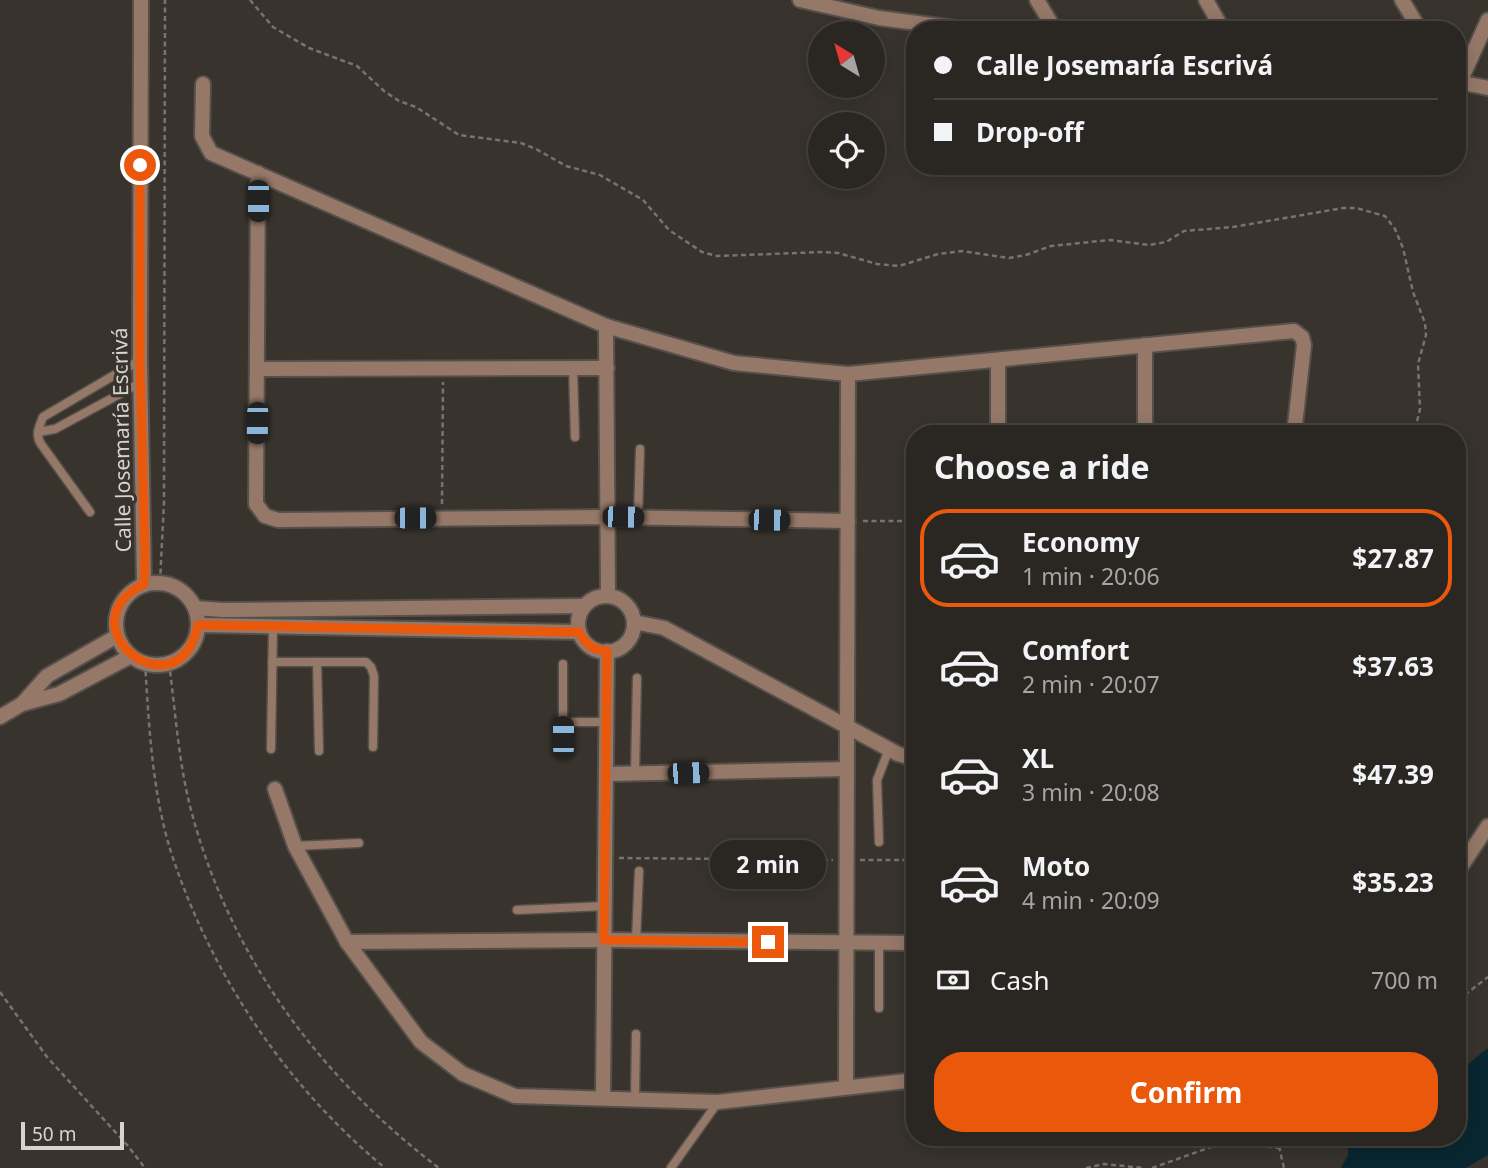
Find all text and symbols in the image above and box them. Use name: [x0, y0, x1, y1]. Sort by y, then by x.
north arrow: [808, 21, 886, 98]
map controls: [808, 21, 885, 189]
text: Calle Josemaría Escrivá: [976, 47, 1273, 83]
button: locate: [808, 112, 885, 189]
text: Drop-off: [976, 114, 1083, 150]
route start: [124, 149, 156, 181]
car: [248, 180, 269, 222]
street label: Calle Josemaría Escrivá: [105, 327, 137, 553]
car: [247, 402, 268, 444]
text: Choose a ride: [934, 445, 1150, 488]
car: [602, 506, 645, 528]
car: [395, 508, 437, 529]
car: [748, 509, 791, 531]
text: Economy: [1022, 524, 1140, 560]
icon: car: [938, 527, 1001, 590]
text: $27.87: [1352, 540, 1434, 576]
text: 1 min · 20:06: [1022, 560, 1160, 592]
text: Comfort: [1022, 632, 1130, 668]
icon: car: [938, 635, 1001, 698]
text: $37.63: [1352, 648, 1434, 684]
text: 2 min · 20:07: [1022, 668, 1160, 700]
car: [553, 716, 574, 758]
text: XL: [1022, 740, 1054, 776]
icon: car: [938, 743, 1001, 806]
text: $47.39: [1352, 756, 1434, 792]
car: [667, 762, 710, 784]
text: 3 min · 20:08: [1022, 776, 1160, 808]
callout: 2 min: [710, 841, 826, 890]
text: 2 min: [736, 848, 800, 880]
text: Moto: [1022, 848, 1090, 884]
icon: car: [938, 851, 1001, 914]
text: $35.23: [1352, 864, 1434, 900]
text: 4 min · 20:09: [1022, 884, 1160, 916]
route end: [752, 926, 784, 958]
icon: cash: [934, 961, 972, 999]
text: Cash: [990, 962, 1050, 998]
text: 700 m: [1371, 964, 1438, 996]
button: Confirm: [934, 1052, 1438, 1132]
scale bar: [21, 1119, 124, 1151]
text: 50 m: [32, 1121, 76, 1147]

